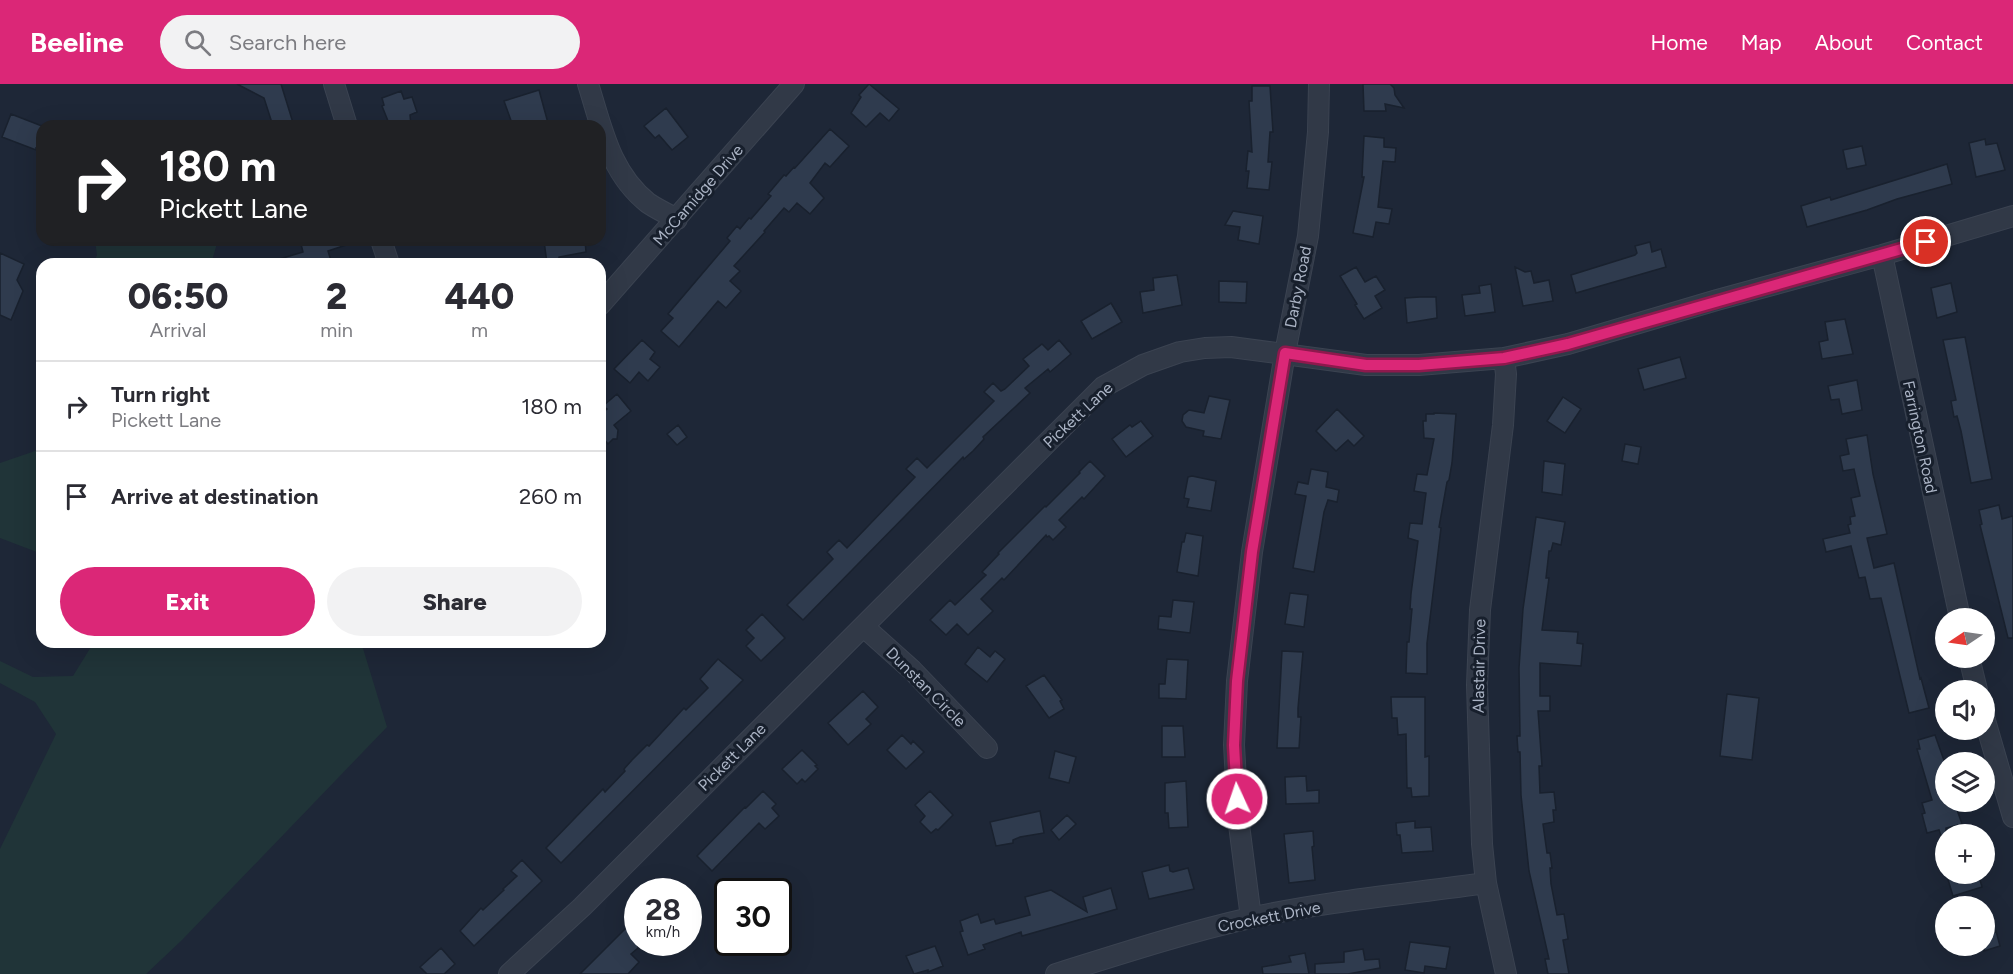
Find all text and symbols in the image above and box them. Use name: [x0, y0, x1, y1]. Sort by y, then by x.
search box: [160, 15, 580, 69]
text: Beeline: [30, 25, 124, 59]
icon: search: [181, 26, 214, 59]
text: Search here: [229, 29, 346, 56]
text: Home: [1651, 30, 1708, 55]
text: Map: [1741, 30, 1782, 55]
text: About: [1815, 30, 1873, 55]
text: Contact: [1906, 30, 1983, 55]
street label: McCamidge Drive: [649, 140, 747, 249]
text: 180 m: [159, 141, 276, 192]
icon: right: [60, 144, 138, 222]
text: Pickett Lane: [159, 192, 308, 225]
pin: [1900, 216, 1951, 267]
icon: arrive: [1909, 225, 1942, 258]
street label: Darby Road: [1281, 244, 1315, 330]
text: 06:50: [128, 275, 228, 318]
text: 2: [326, 275, 347, 318]
text: 440: [445, 275, 514, 318]
text: Arrival: [150, 318, 206, 342]
text: min: [320, 318, 353, 342]
text: m: [471, 318, 488, 342]
street label: Pickett Lane: [1039, 378, 1117, 452]
street label: Farrington Road: [1899, 379, 1941, 495]
text: Turn right: [111, 381, 210, 408]
icon: right: [60, 390, 93, 423]
text: 180 m: [521, 393, 582, 420]
text: Pickett Lane: [111, 408, 221, 432]
icon: arrive: [60, 480, 93, 513]
text: Arrive at destination: [111, 483, 319, 510]
text: 260 m: [519, 483, 582, 510]
button: Exit: [60, 567, 315, 636]
button: Share: [327, 567, 582, 636]
north arrow: [1935, 608, 1995, 668]
map controls: [1935, 608, 1995, 956]
street label: Alastair Drive: [1469, 618, 1489, 713]
street label: Dunstan Circle: [882, 643, 970, 731]
button: sound: [1935, 680, 1995, 740]
street label: Pickett Lane: [694, 719, 770, 795]
button: layers: [1935, 752, 1995, 812]
position arrow: [1205, 767, 1269, 831]
button: +: [1935, 824, 1995, 884]
speed limit sign: 30: [714, 878, 792, 956]
text: 28: [645, 891, 681, 928]
button: −: [1935, 896, 1995, 956]
street label: Crockett Drive: [1216, 898, 1322, 936]
text: km/h: [646, 923, 680, 941]

